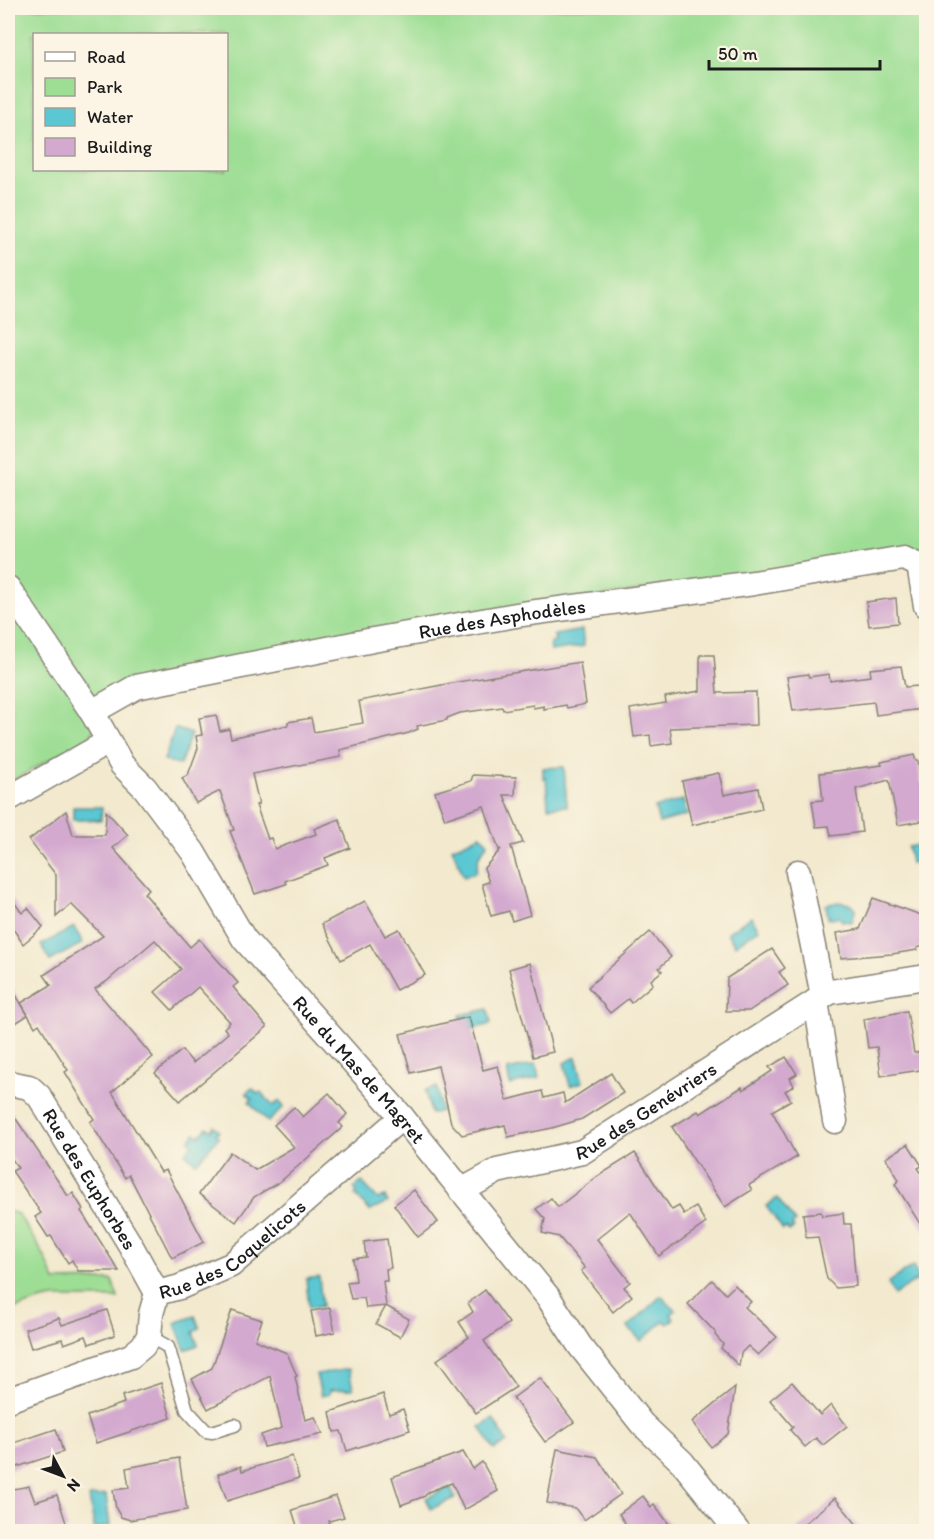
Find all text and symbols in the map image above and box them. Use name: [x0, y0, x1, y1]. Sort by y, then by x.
legend: [33, 33, 228, 171]
scale bar: [709, 33, 880, 71]
text: 50 m: [718, 43, 758, 65]
text: Road: [87, 46, 126, 68]
text: Park: [87, 76, 122, 98]
text: Water: [87, 106, 133, 128]
text: Building: [87, 136, 153, 158]
street label: Rue des Asphodèles: [417, 594, 587, 644]
street label: Rue du Mas de Magret: [288, 990, 431, 1148]
street label: Rue des Genévriers: [573, 1056, 721, 1165]
street label: Rue des Euphorbes: [37, 1104, 142, 1254]
street label: Rue des Coquelicots: [156, 1194, 311, 1304]
north arrow: [33, 1446, 93, 1506]
text: N: [63, 1475, 85, 1496]

